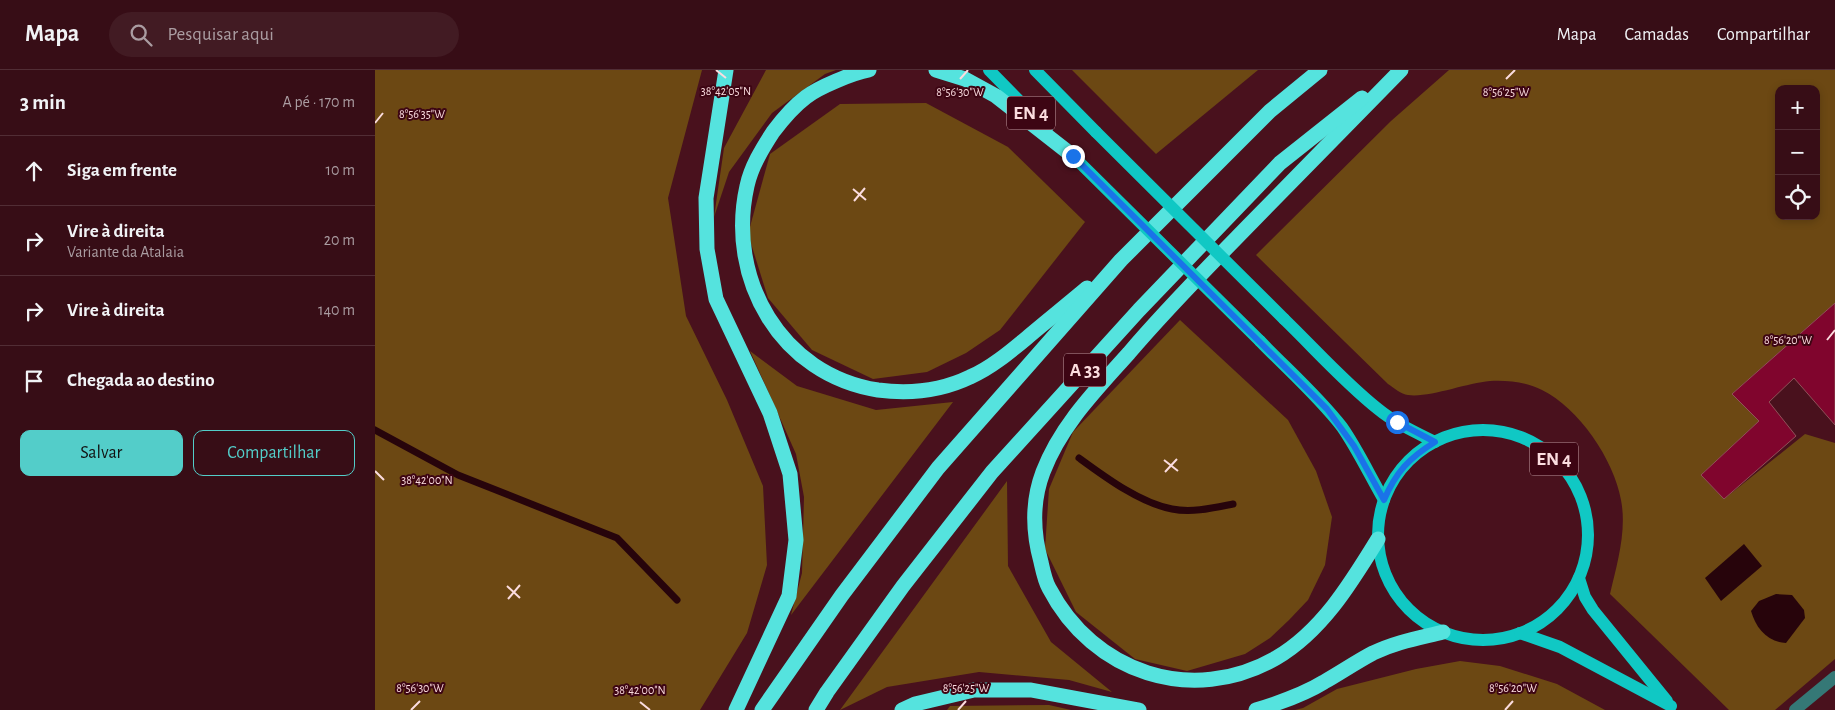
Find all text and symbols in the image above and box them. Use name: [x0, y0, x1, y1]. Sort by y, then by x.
search box: [109, 12, 459, 57]
icon: search: [127, 21, 155, 49]
text: Mapa: [25, 22, 79, 46]
text: Pesquisar aqui: [167, 25, 274, 44]
text: Mapa: [1557, 26, 1596, 44]
text: Camadas: [1624, 26, 1689, 44]
text: Compartilhar: [1717, 26, 1810, 44]
text: 38°42'05"N: [701, 85, 751, 97]
map controls: [1775, 85, 1820, 220]
button: +: [1775, 85, 1820, 130]
text: 8°56'30"W: [936, 86, 984, 98]
text: 8°56'25"W: [1483, 86, 1530, 98]
text: 3 min: [20, 92, 66, 113]
text: A pé · 170 m: [283, 94, 355, 110]
road number: EN 4: [1007, 96, 1055, 129]
text: 8°56'35"W: [399, 108, 445, 120]
button: −: [1775, 130, 1820, 175]
route end: [1062, 145, 1085, 168]
icon: ahead: [20, 157, 48, 185]
text: Siga em frente: [67, 161, 177, 180]
text: 10 m: [326, 162, 355, 178]
button: locate: [1775, 175, 1820, 220]
text: Vire à direita: [67, 222, 165, 241]
icon: right: [20, 227, 48, 255]
text: 20 m: [324, 232, 355, 248]
text: Variante da Atalaia: [67, 244, 184, 260]
icon: right: [20, 297, 48, 325]
text: Vire à direita: [67, 301, 165, 320]
text: 140 m: [318, 302, 355, 318]
text: 8°56'20"W: [1764, 334, 1812, 346]
road number: A 33: [1064, 354, 1106, 386]
icon: arrive: [20, 367, 48, 395]
text: Chegada ao destino: [67, 371, 215, 390]
route start: [1386, 411, 1409, 434]
button: Salvar: [20, 430, 183, 476]
button: Compartilhar: [193, 430, 355, 476]
road number: EN 4: [1530, 442, 1578, 476]
text: 38°42'00"N: [401, 474, 453, 486]
text: 8°56'30"W: [396, 682, 444, 694]
text: 8°56'25"W: [943, 682, 990, 694]
text: 8°56'20"W: [1489, 682, 1537, 694]
text: 38°42'00"N: [614, 684, 666, 696]

